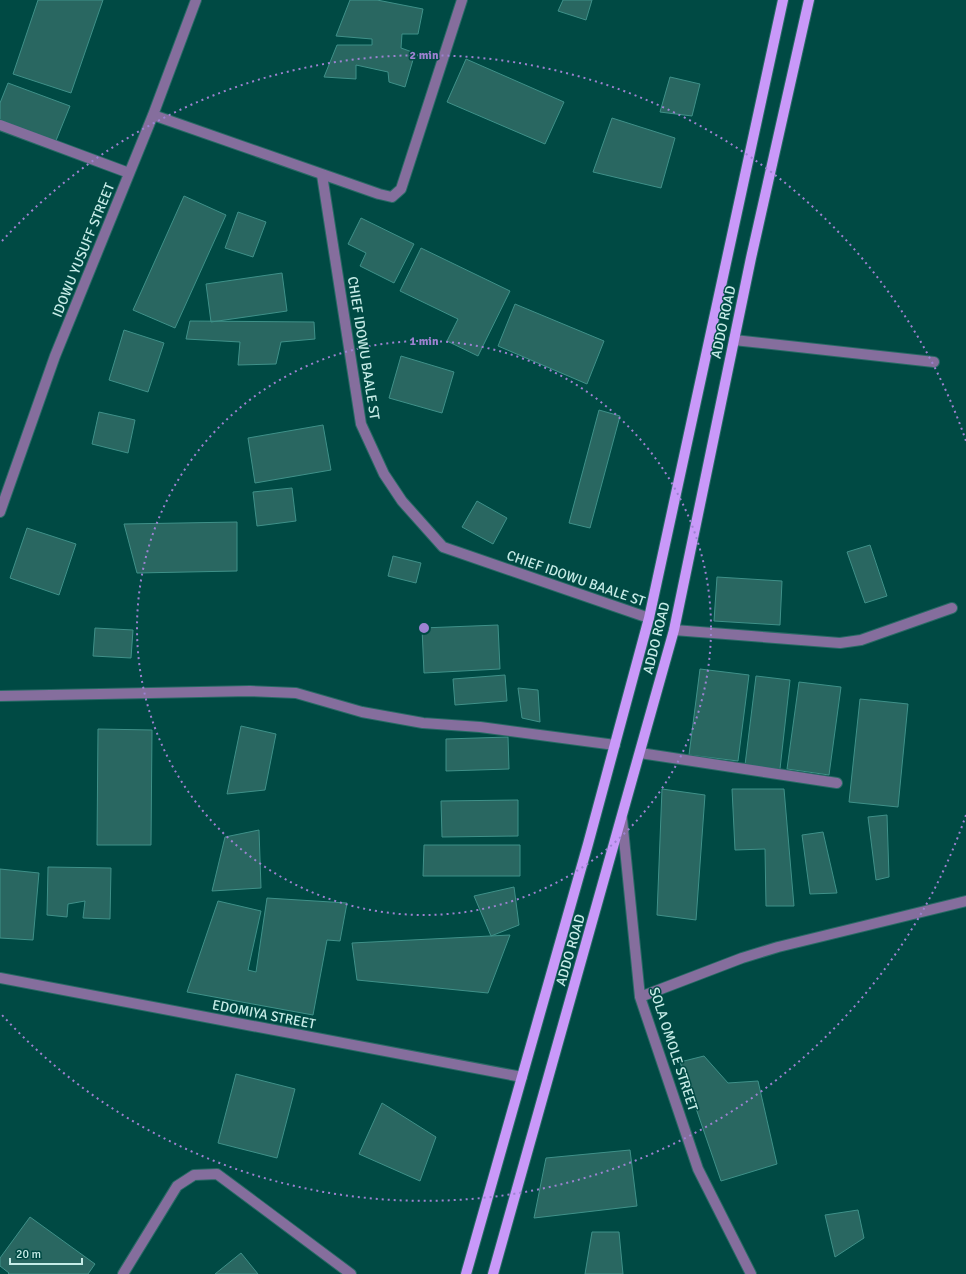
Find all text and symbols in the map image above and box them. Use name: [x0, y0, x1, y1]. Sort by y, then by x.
text: 2 min: [410, 48, 439, 63]
street label: IDOWU YUSUFF STREET: [49, 180, 118, 320]
street label: CHIEF IDOWU BAALE ST: [344, 275, 383, 421]
street label: ADDO ROAD: [707, 284, 739, 360]
text: 1 min: [410, 334, 439, 349]
street label: CHIEF IDOWU BAALE ST: [504, 547, 647, 610]
street label: ADDO ROAD: [639, 600, 674, 676]
centre of rings: [417, 621, 431, 635]
street label: ADDO ROAD: [552, 912, 589, 988]
street label: SOLA OMOLE STREET: [645, 985, 702, 1113]
street label: EDOMIYA STREET: [211, 996, 317, 1033]
scale bar: [10, 1240, 82, 1266]
text: 20 m: [16, 1247, 41, 1262]

